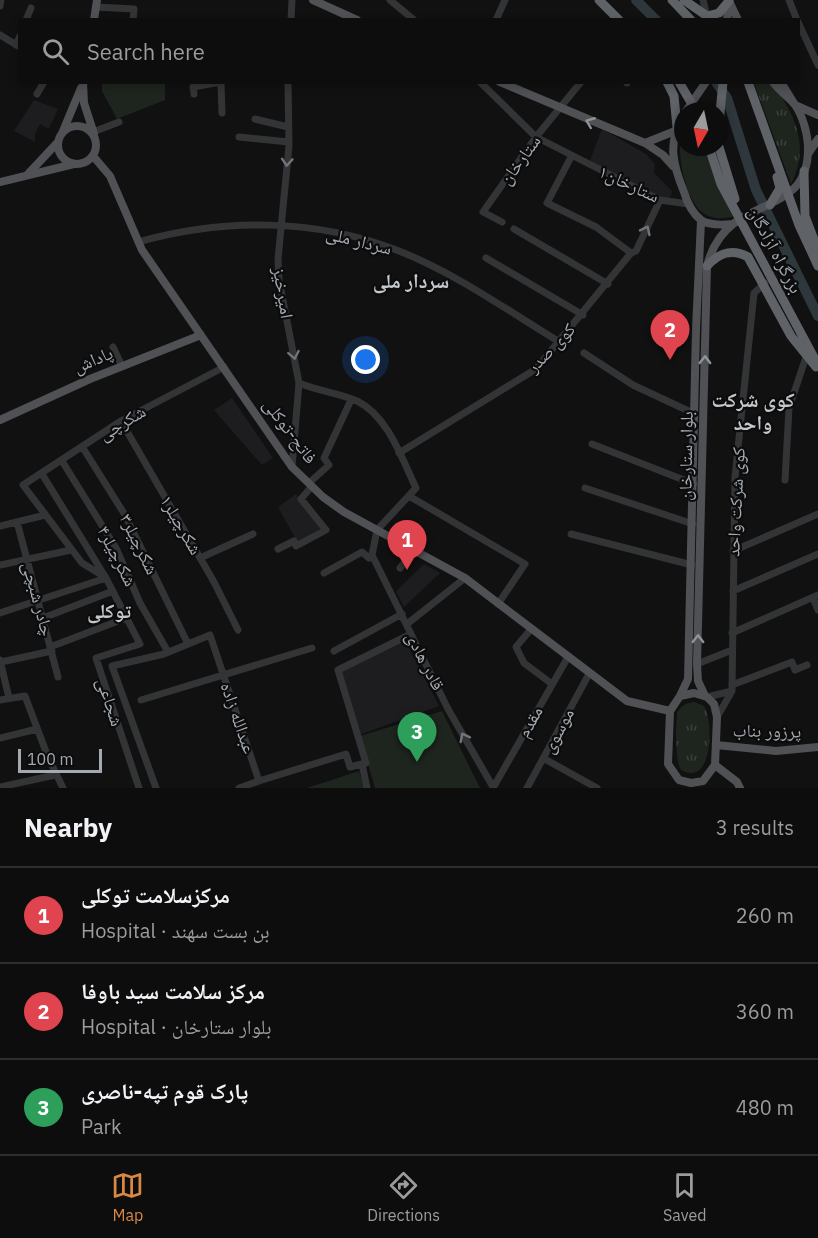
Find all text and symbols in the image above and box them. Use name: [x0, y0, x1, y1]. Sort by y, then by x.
search box: [18, 18, 800, 84]
icon: search: [39, 35, 72, 68]
text: Search here: [87, 37, 205, 66]
north arrow: [674, 102, 728, 156]
one-way arrow: [586, 117, 597, 129]
street label: ستارخان: [494, 130, 545, 189]
one-way arrow: [281, 157, 294, 166]
street label: ستارخان۱: [595, 159, 663, 208]
street label: بزرگراه آزادگان: [743, 202, 808, 297]
street label: سردار ملی: [324, 221, 394, 260]
one-way arrow: [638, 226, 650, 237]
street label: امیرخیز: [268, 265, 299, 320]
district label: سردار ملی: [373, 267, 449, 294]
pin: 2: [650, 310, 690, 360]
street label: کوی صدر: [521, 317, 580, 378]
street label: پاداش: [70, 341, 116, 378]
your location: [351, 345, 380, 374]
one-way arrow: [287, 350, 300, 360]
one-way arrow: [698, 356, 711, 365]
district label: کوی شرکت واحد: [711, 386, 795, 436]
street label: فاتح-توکلی: [257, 393, 323, 469]
street label: شکرچی: [94, 400, 150, 446]
street label: بلوار ستارخان: [673, 411, 698, 501]
street label: کوی شرکت واحد: [721, 446, 750, 557]
street label: شکرچیلر۱: [155, 491, 208, 559]
street label: شکرچیلر۳: [115, 509, 164, 578]
pin: 1: [388, 520, 426, 570]
street label: شکرچیلر۴: [92, 522, 142, 590]
street label: چادر شبچی: [18, 559, 59, 639]
district label: توکلی: [87, 597, 132, 624]
street label: قادر هادی: [401, 627, 450, 694]
one-way arrow: [692, 634, 704, 643]
street label: شجاعی: [92, 675, 129, 729]
street label: عبدالله زاده: [216, 679, 261, 756]
street label: مقدم: [512, 702, 548, 742]
street label: موسوی: [536, 704, 579, 757]
pin: 3: [398, 712, 436, 762]
street label: پرزور بناب: [732, 718, 802, 743]
one-way arrow: [460, 732, 471, 743]
scale bar: [18, 746, 102, 774]
text: 100 m: [27, 749, 74, 769]
text: Nearby: [24, 810, 112, 844]
text: 3 results: [716, 814, 794, 841]
text: مرکزسلامت توکلی: [81, 880, 230, 909]
text: 1: [38, 902, 50, 929]
text: 260 m: [736, 902, 794, 929]
text: Hospital · بن بست سهند: [81, 917, 270, 944]
text: مرکز سلامت سید باوفا: [81, 976, 265, 1005]
text: 2: [38, 998, 50, 1025]
text: 360 m: [736, 998, 794, 1025]
text: Hospital · بلوار ستارخان: [81, 1013, 271, 1040]
text: پارک قوم تپه-ناصری: [81, 1076, 248, 1105]
text: 3: [38, 1094, 50, 1121]
text: 480 m: [736, 1094, 794, 1121]
text: Park: [81, 1113, 121, 1140]
tab: Map: [111, 1169, 144, 1225]
tab: Directions: [367, 1169, 440, 1225]
tab: Saved: [663, 1169, 707, 1225]

